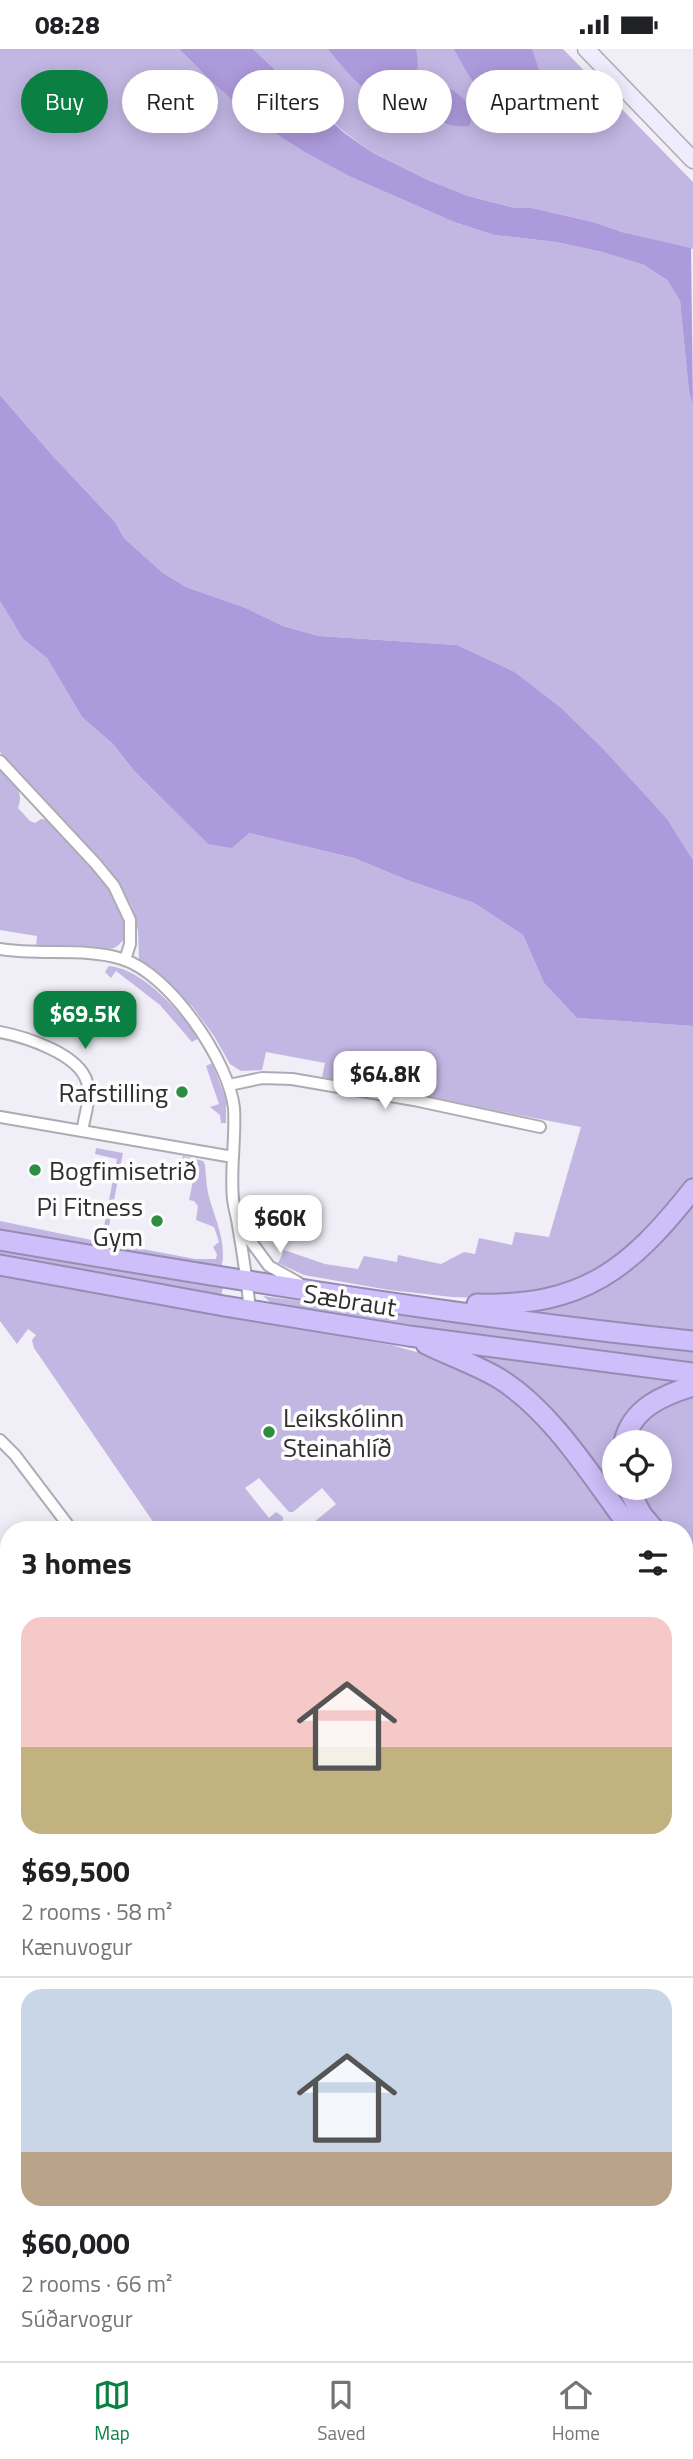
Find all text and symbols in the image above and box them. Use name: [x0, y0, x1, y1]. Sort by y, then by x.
text: 08:28: [35, 5, 100, 44]
chip: Buy: [21, 70, 108, 133]
chip: Rent: [122, 70, 218, 133]
chip: Filters: [232, 70, 344, 133]
chip: New: [358, 70, 452, 133]
chip: Apartment: [466, 70, 623, 133]
pin: $69.5K: [28, 991, 142, 1051]
text: $69.5K: [49, 996, 121, 1031]
pin: $64.8K: [328, 1051, 442, 1111]
text: $64.8K: [349, 1056, 421, 1091]
place label: Rafstilling: [58, 1073, 168, 1112]
marker: Rafstilling: [174, 1084, 190, 1100]
place label: Bogfimisetrið: [49, 1151, 197, 1190]
marker: Bogfimisetrið: [27, 1162, 43, 1178]
place label: Pi Fitness Gym: [36, 1187, 143, 1256]
pin: $60K: [239, 1195, 321, 1255]
text: $60K: [254, 1200, 306, 1235]
marker: Pi Fitness Gym: [149, 1213, 165, 1229]
street label: Sæbraut: [301, 1273, 399, 1327]
place label: Leikskólinn Steinahlíð: [283, 1398, 404, 1467]
marker: Leikskólinn Steinahlíð: [261, 1424, 277, 1440]
map controls: [602, 1430, 672, 1500]
button: locate: [602, 1430, 672, 1500]
text: 3 homes: [21, 1540, 132, 1586]
icon: filters: [634, 1544, 672, 1582]
icon: home: [284, 1663, 410, 1789]
text: $69,500: [21, 1848, 130, 1894]
text: 2 rooms · 58 m²: [21, 1894, 172, 1929]
text: Kænuvogur: [21, 1929, 132, 1964]
icon: home: [284, 2035, 410, 2161]
text: $60,000: [21, 2220, 130, 2266]
text: 2 rooms · 66 m²: [21, 2266, 172, 2301]
text: Súðarvogur: [21, 2301, 133, 2336]
tab: Map: [93, 2376, 131, 2447]
tab: Saved: [317, 2376, 366, 2447]
tab: Home: [552, 2376, 600, 2447]

